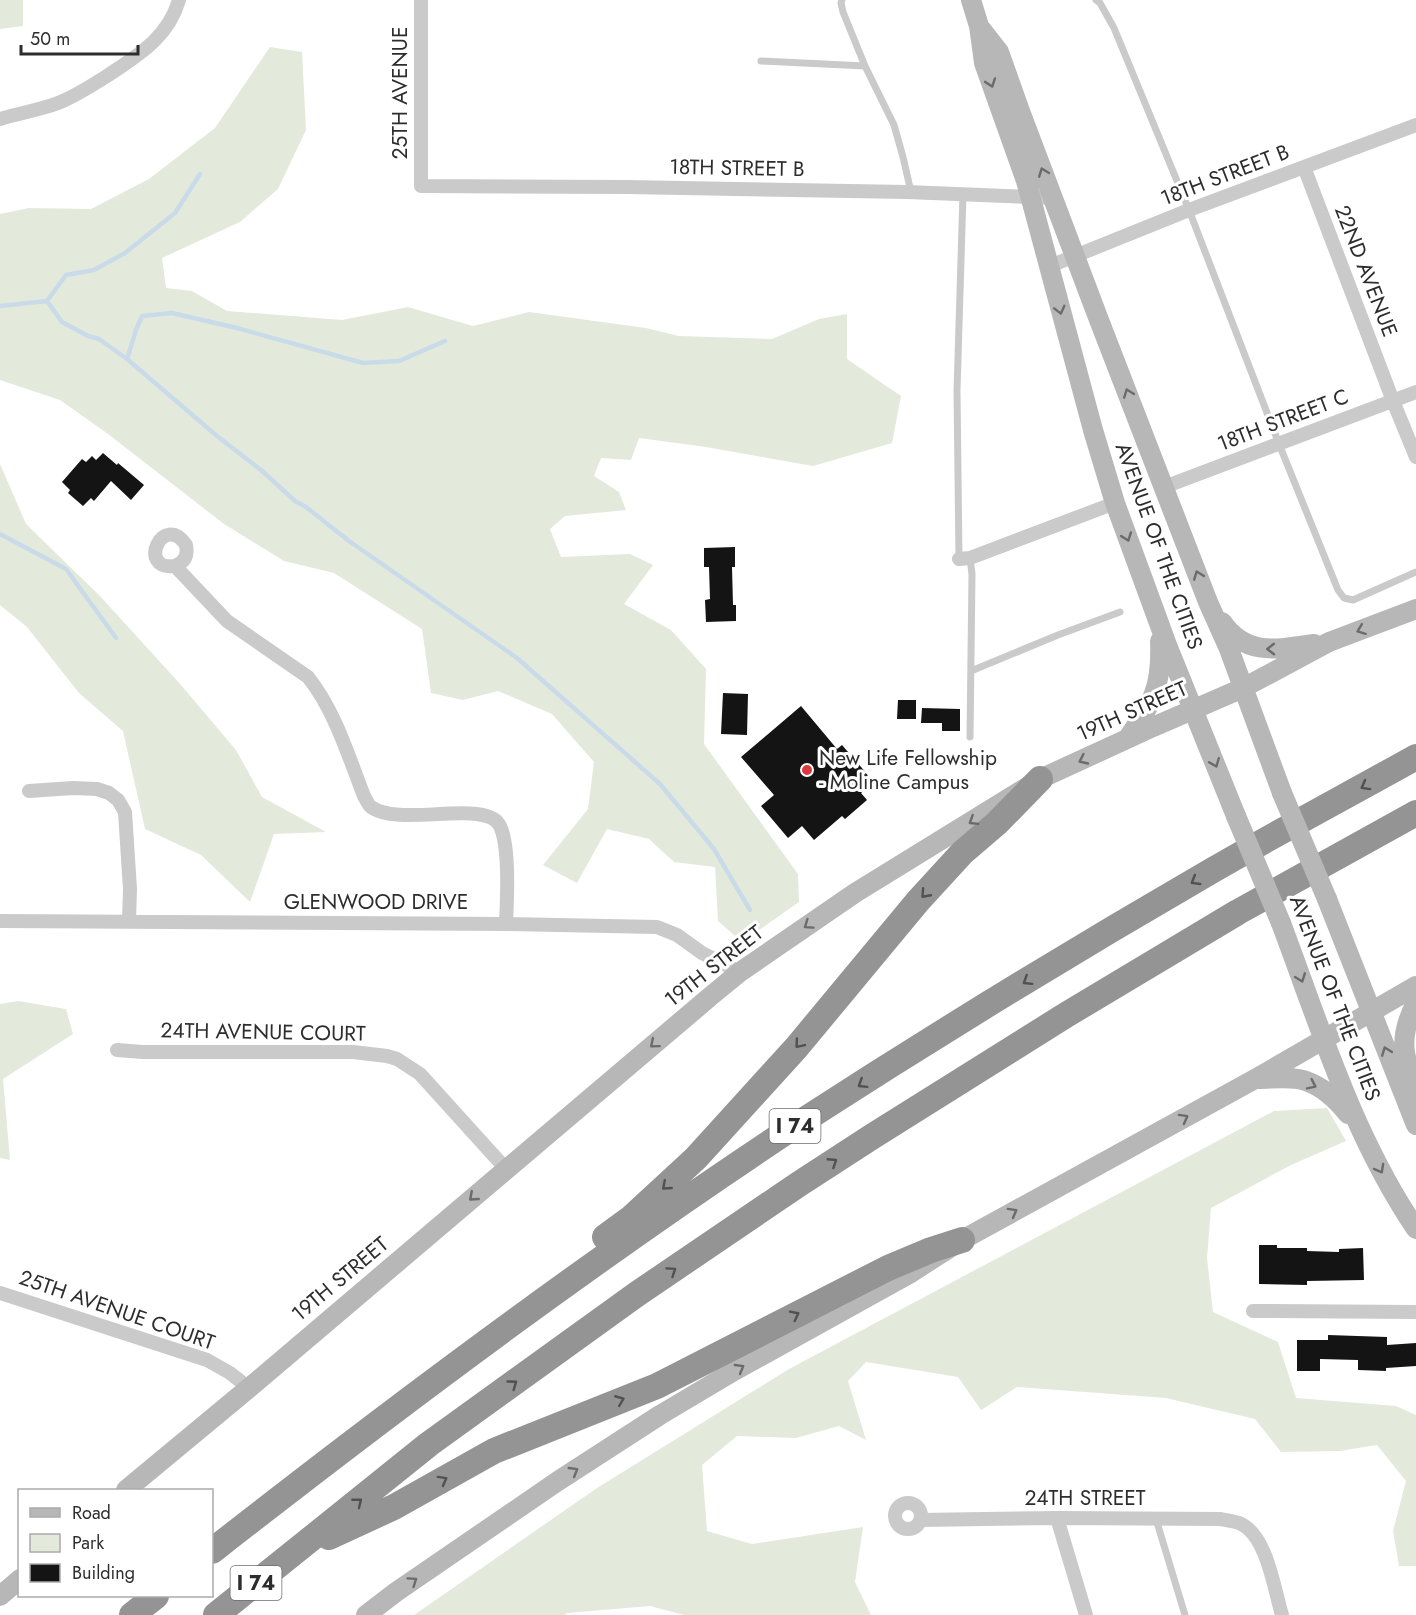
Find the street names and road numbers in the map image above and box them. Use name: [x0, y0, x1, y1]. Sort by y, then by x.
street label: 25TH AVENUE: [385, 26, 415, 160]
street label: 18TH STREET B: [1156, 137, 1294, 213]
street label: 18TH STREET B: [669, 152, 805, 184]
street label: 22ND AVENUE: [1327, 201, 1405, 341]
street label: 18TH STREET C: [1213, 381, 1353, 459]
street label: AVENUE OF THE CITIES: [1108, 438, 1210, 654]
street label: 19TH STREET: [1072, 673, 1192, 749]
street label: GLENWOOD DRIVE: [284, 887, 468, 917]
street label: AVENUE OF THE CITIES: [1282, 891, 1388, 1105]
street label: 19TH STREET: [658, 918, 770, 1014]
street label: 24TH AVENUE COURT: [160, 1015, 366, 1049]
road number: I 74: [770, 1109, 820, 1143]
street label: 19TH STREET: [285, 1229, 395, 1328]
street label: 25TH AVENUE COURT: [15, 1262, 219, 1358]
street label: 24TH STREET: [1024, 1483, 1146, 1513]
road number: I 74: [230, 1566, 282, 1600]

